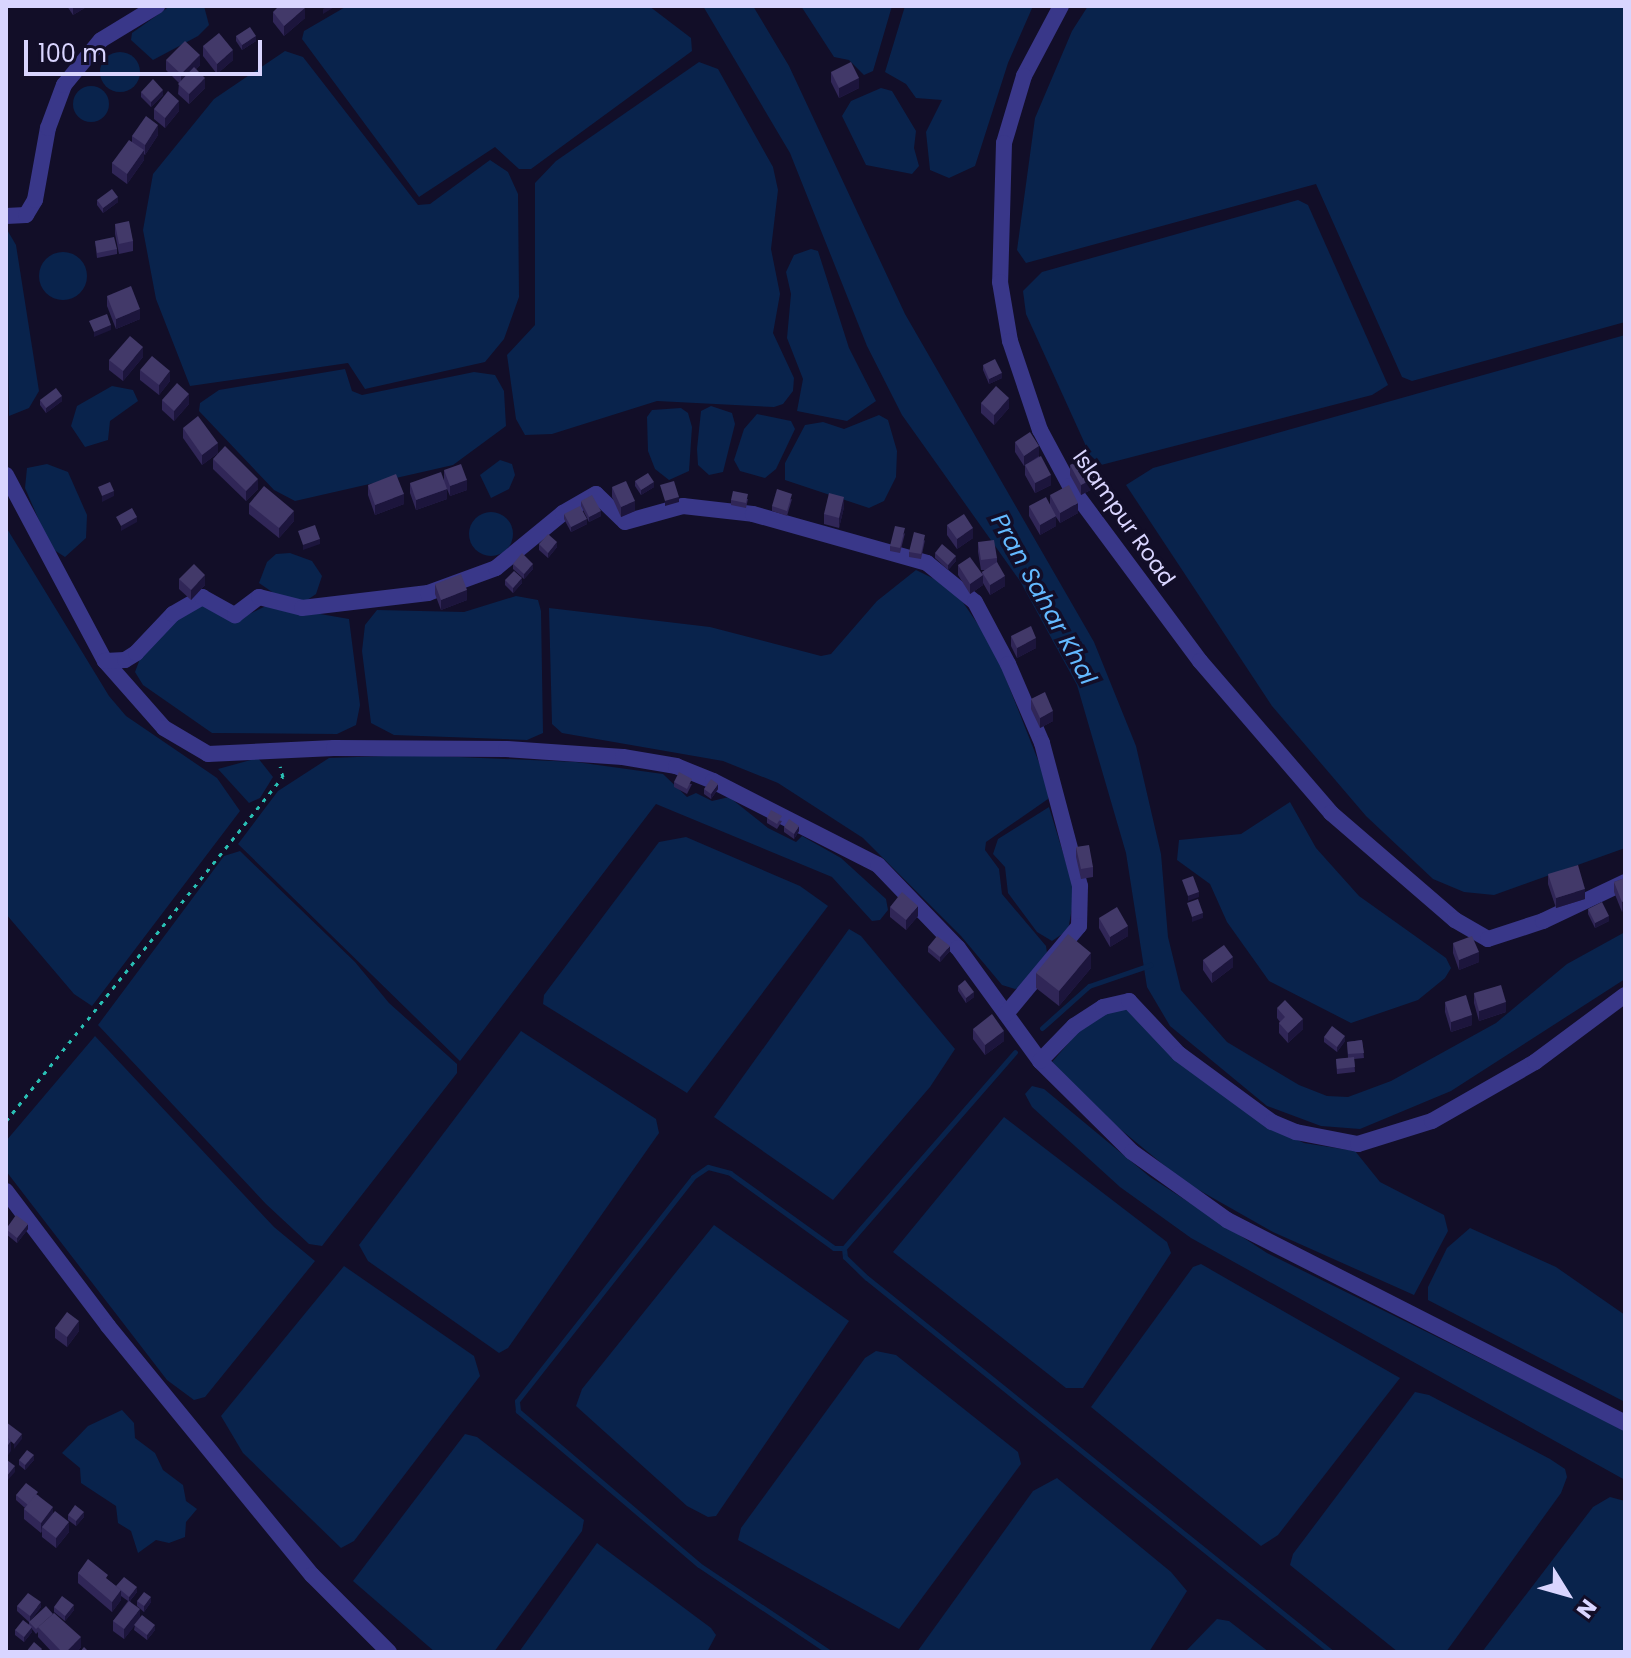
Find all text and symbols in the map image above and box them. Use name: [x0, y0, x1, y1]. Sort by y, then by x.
scale bar: [28, 24, 266, 74]
text: 100 m: [38, 37, 107, 70]
street label: Islampur Road: [1067, 445, 1181, 591]
water label: Pran Sahar Khal: [985, 508, 1103, 690]
north arrow: [1527, 1554, 1607, 1634]
text: N: [1569, 1593, 1604, 1625]

